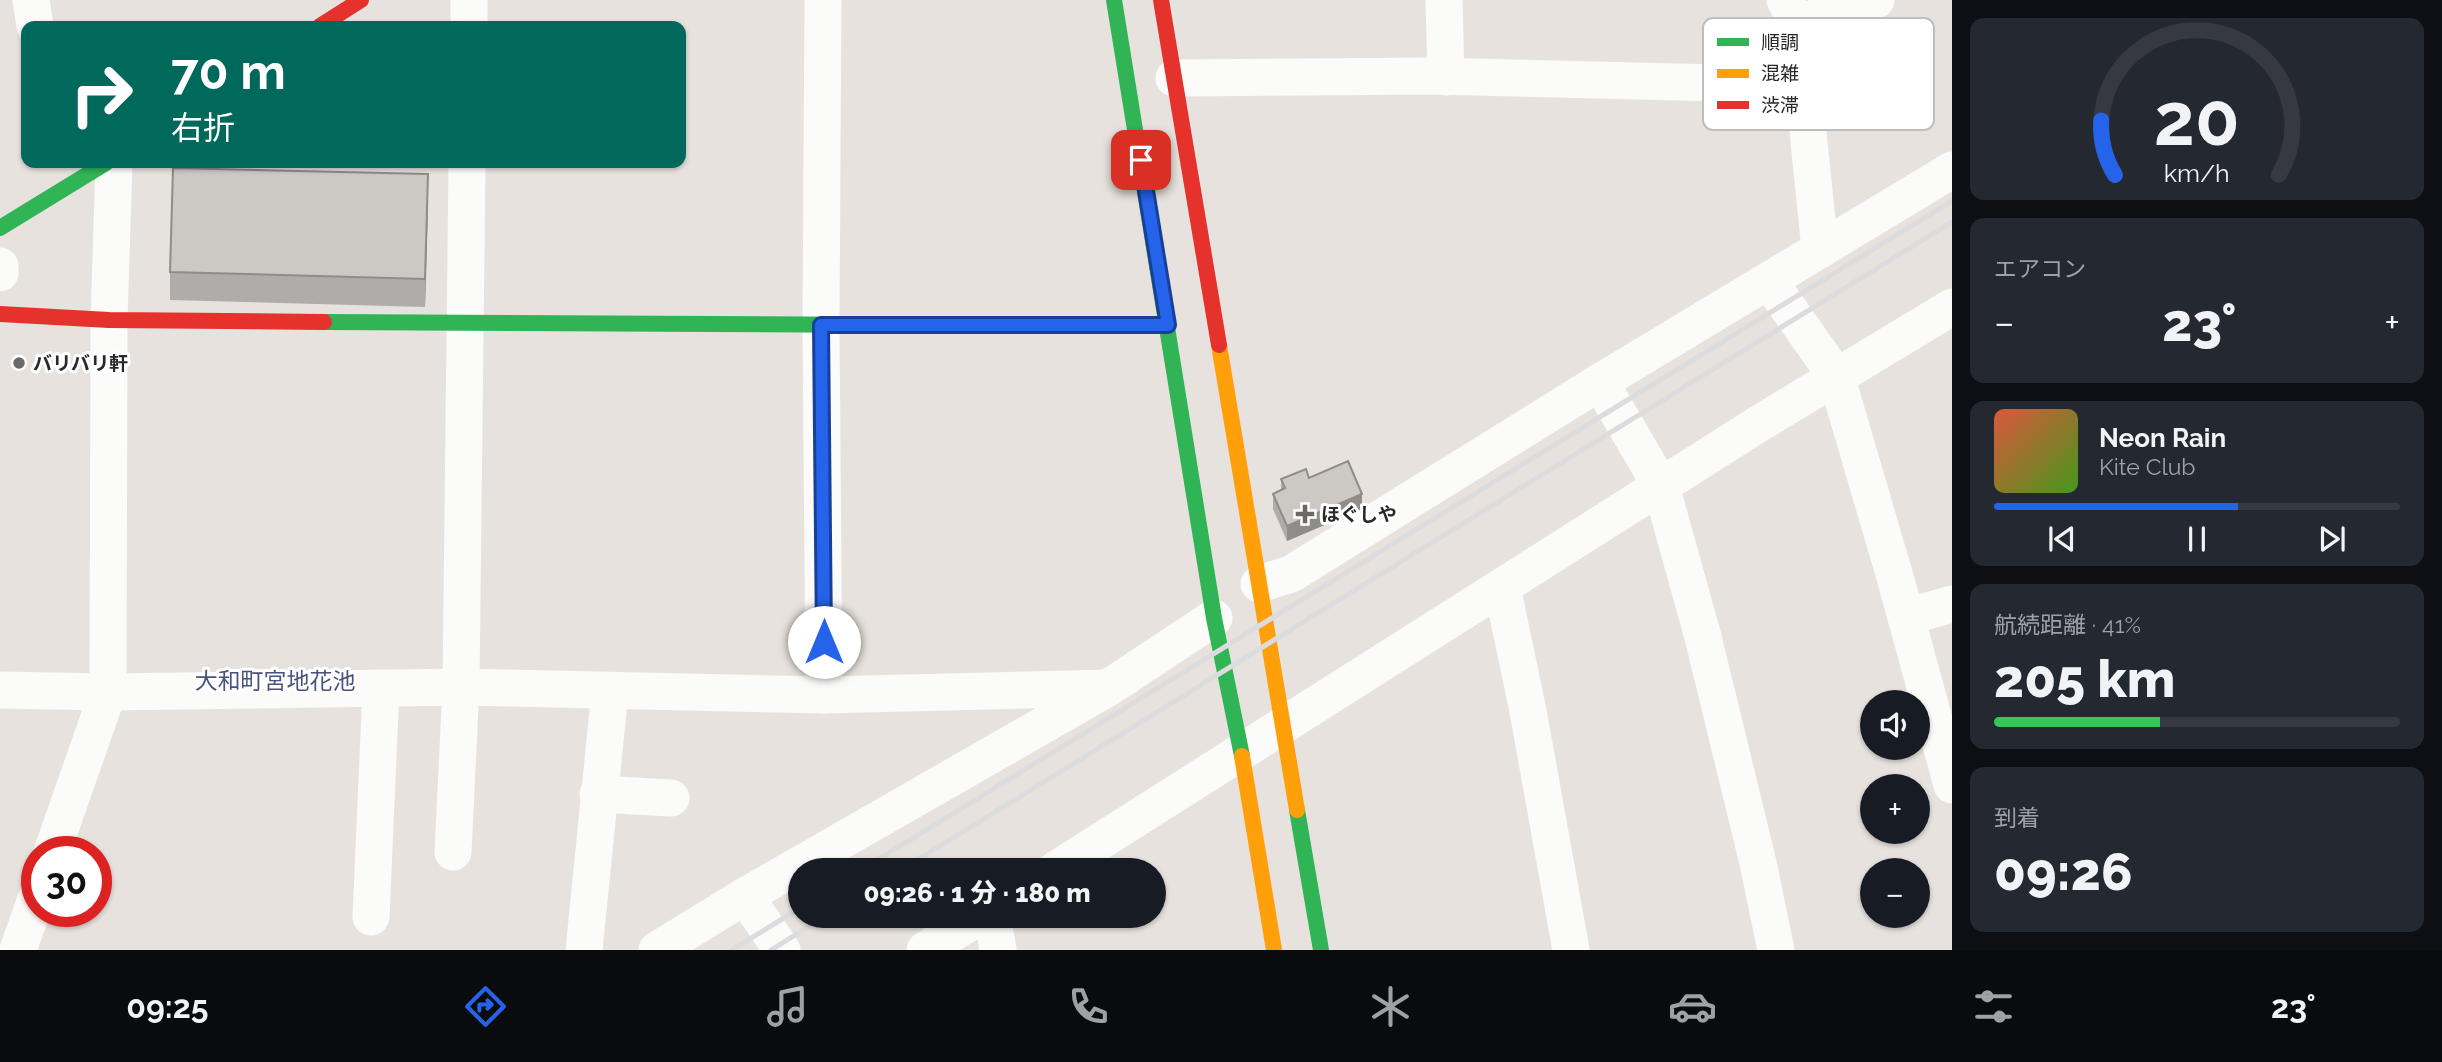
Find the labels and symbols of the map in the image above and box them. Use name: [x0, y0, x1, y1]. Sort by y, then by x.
legend: [1703, 18, 1934, 130]
text: 順調: [1761, 31, 1799, 53]
text: 混雑: [1761, 62, 1799, 84]
text: 渋滞: [1761, 94, 1799, 116]
pin: [1111, 130, 1171, 190]
place label: バリバリ軒: [33, 352, 128, 374]
marker: バリバリ軒: [11, 355, 27, 371]
place label: ほぐしや: [1321, 503, 1397, 525]
marker: ほぐしや: [1295, 504, 1315, 524]
position arrow: [787, 605, 861, 679]
district label: 大和町宮地花池: [195, 667, 356, 694]
speed limit sign: 30: [21, 836, 112, 927]

